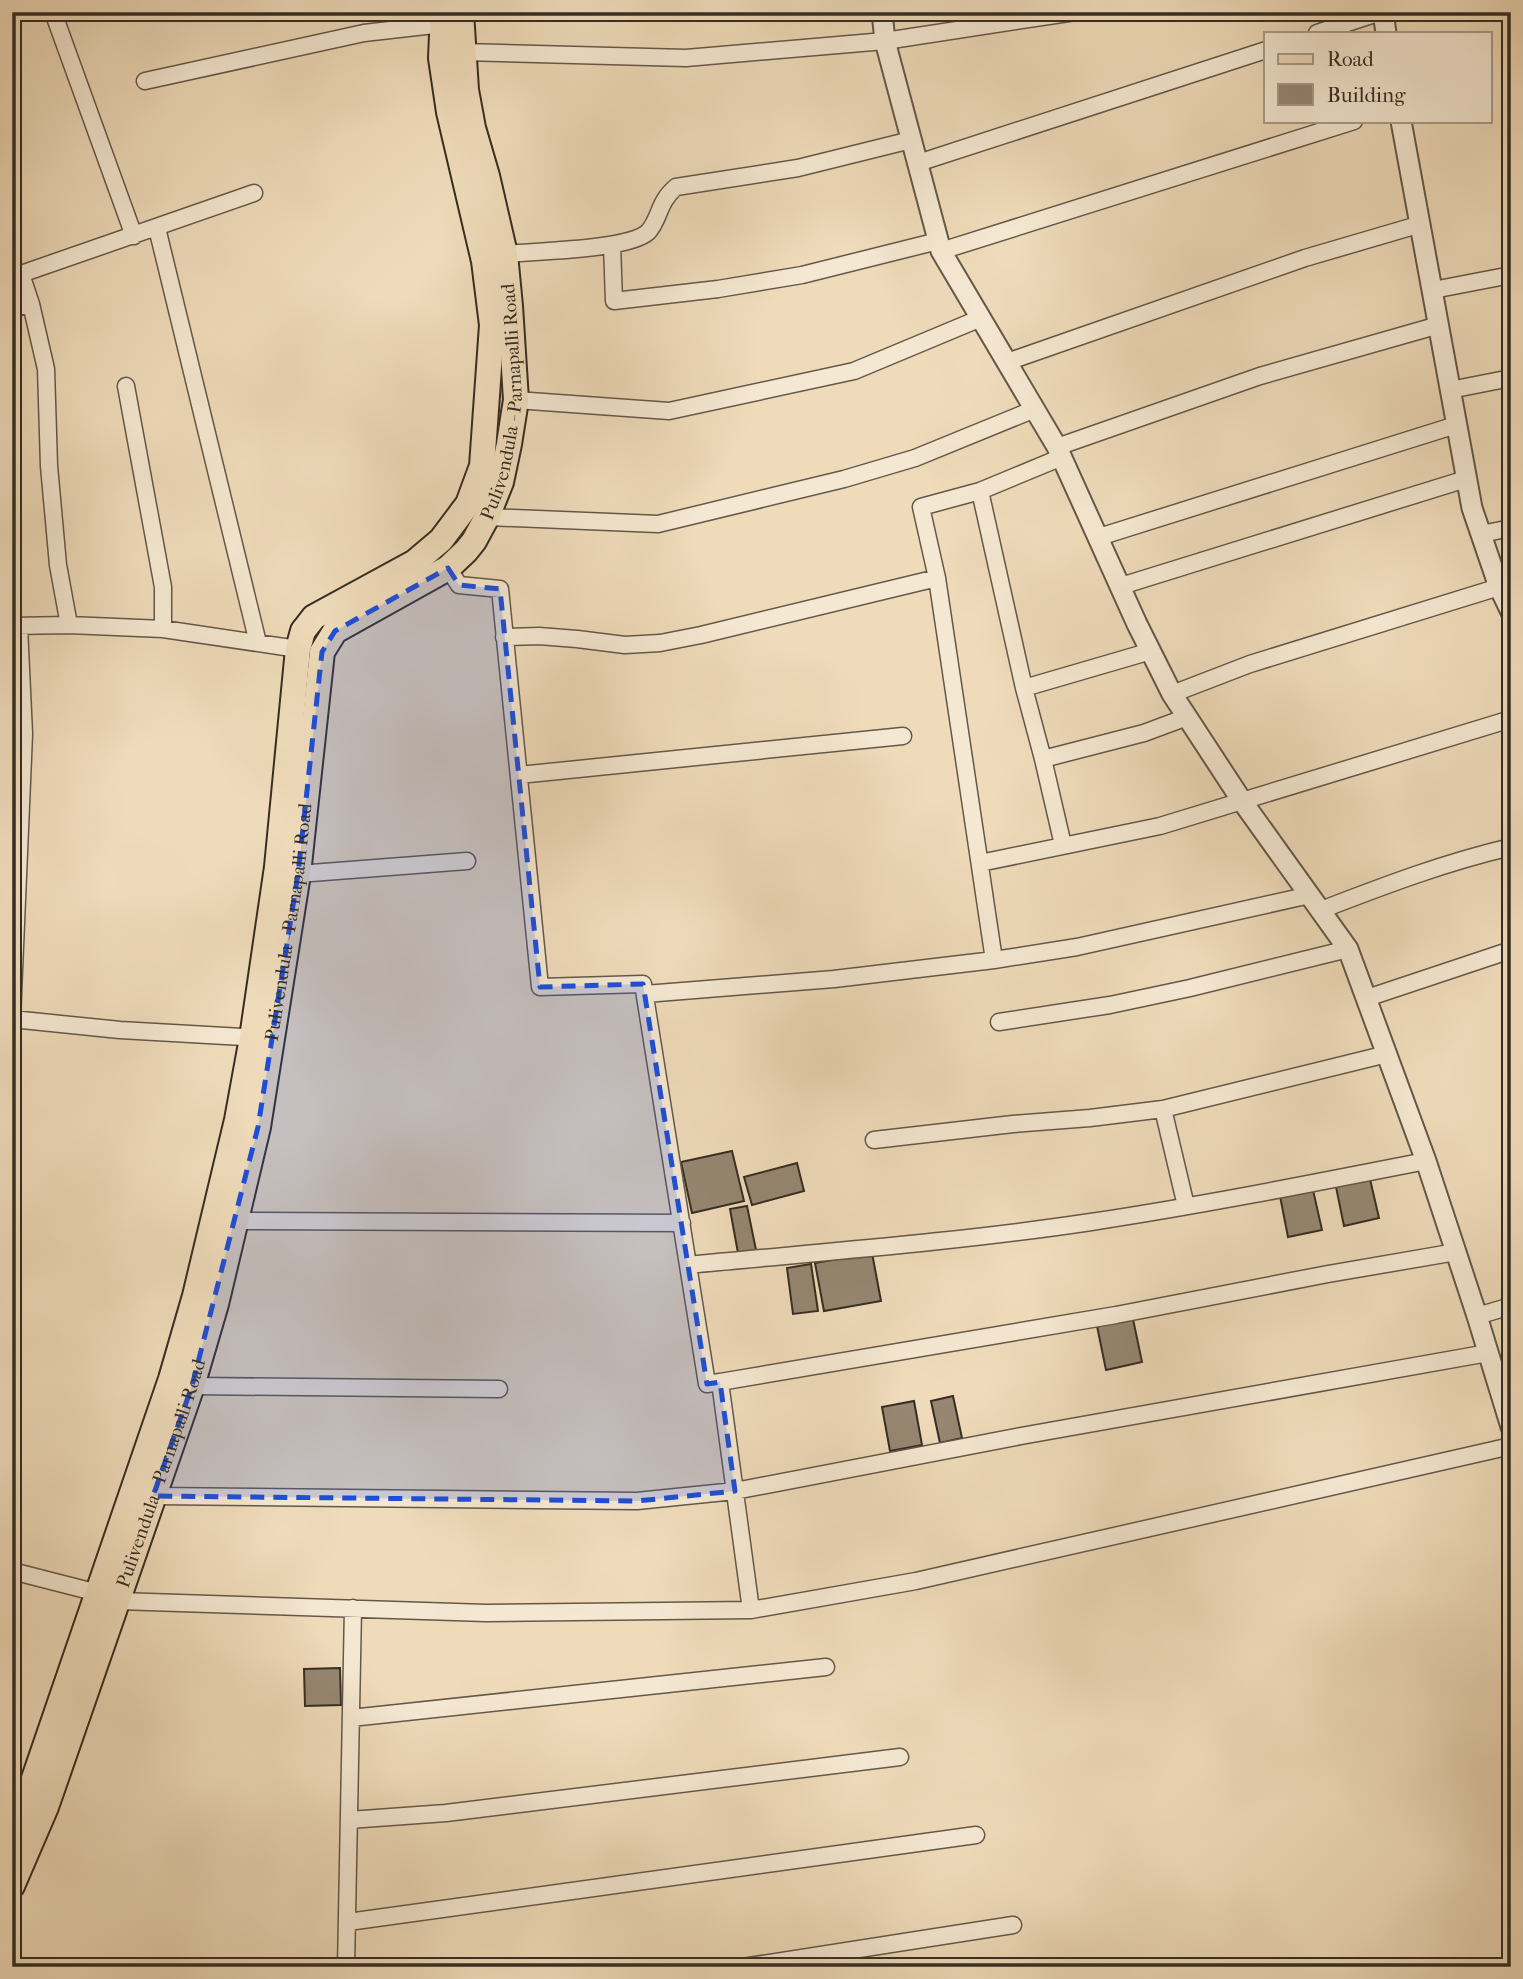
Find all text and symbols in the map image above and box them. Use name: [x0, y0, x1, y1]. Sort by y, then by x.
legend: [1264, 32, 1492, 122]
text: Road: [1327, 47, 1374, 71]
text: Building: [1327, 83, 1406, 107]
street label: Pulivendula - Parnapalli Road: [476, 282, 527, 523]
street label: Pulivendula - Parnapalli Road: [261, 802, 317, 1043]
street label: Pulivendula - Parnapalli Road: [112, 1356, 210, 1591]

